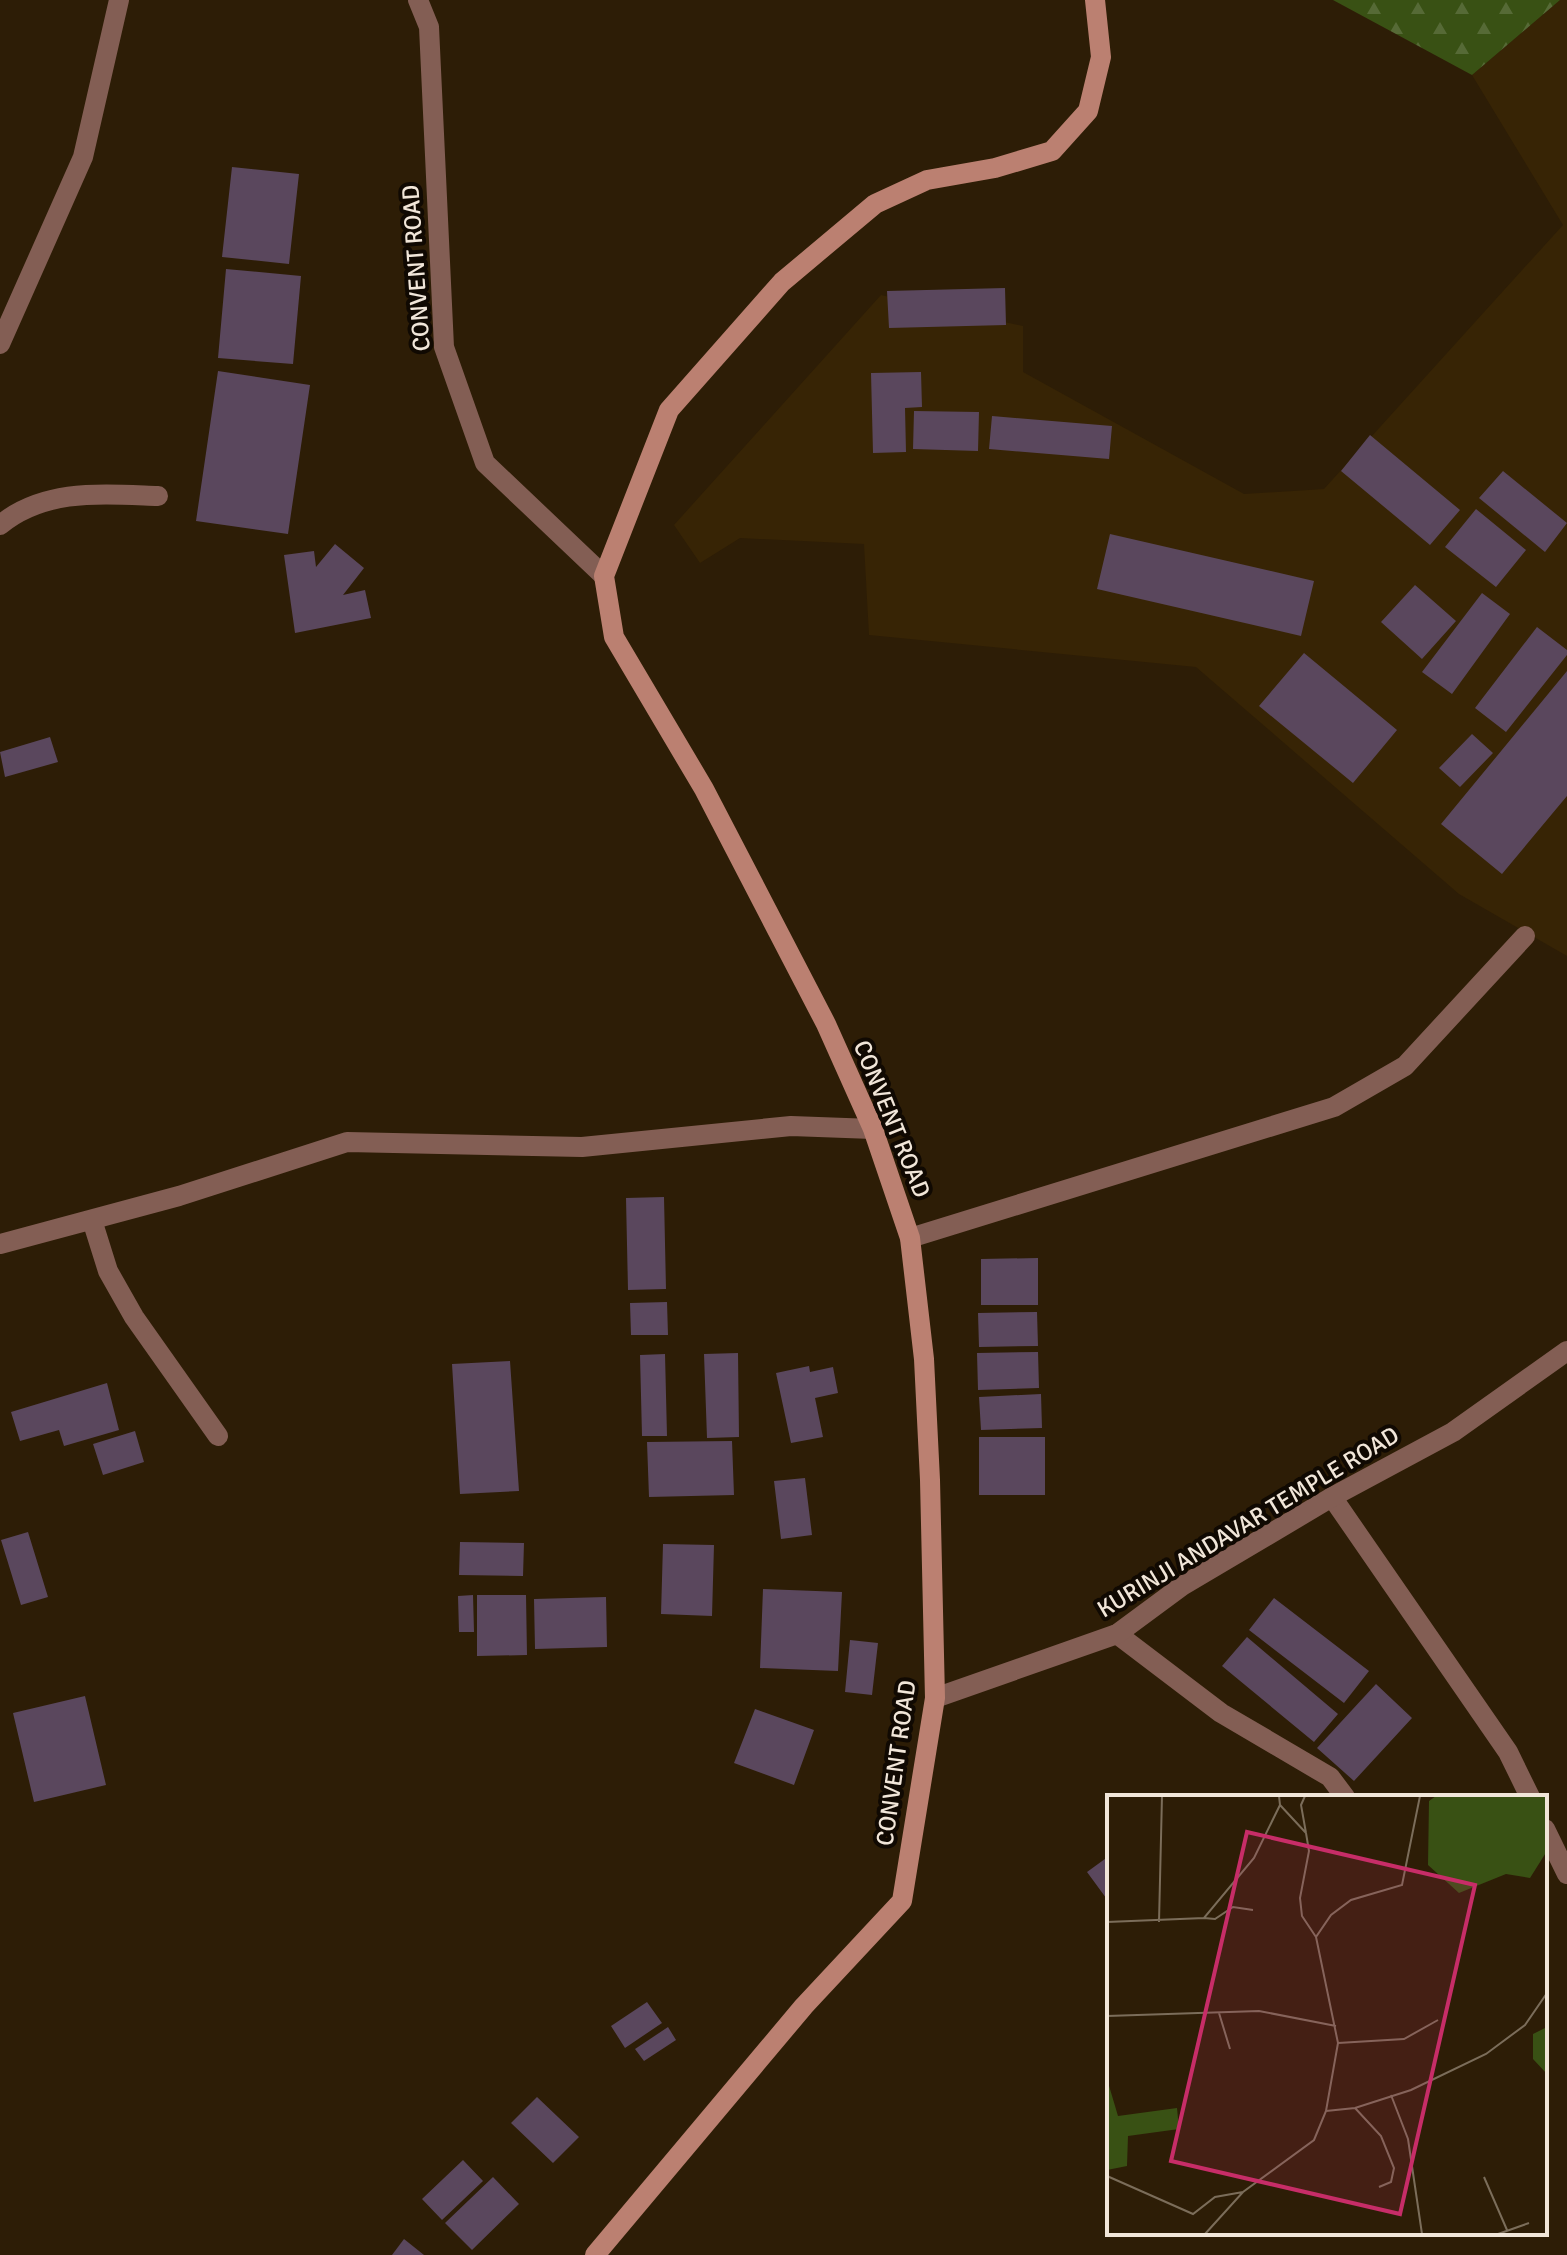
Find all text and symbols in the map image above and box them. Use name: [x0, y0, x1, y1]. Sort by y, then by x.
street label: CONVENT ROAD: [395, 184, 437, 352]
street label: CONVENT ROAD: [847, 1036, 937, 1202]
street label: KURINJI ANDAVAR TEMPLE ROAD: [1092, 1420, 1404, 1624]
street label: CONVENT ROAD: [870, 1678, 922, 1848]
inset map: [1107, 1795, 1547, 2235]

